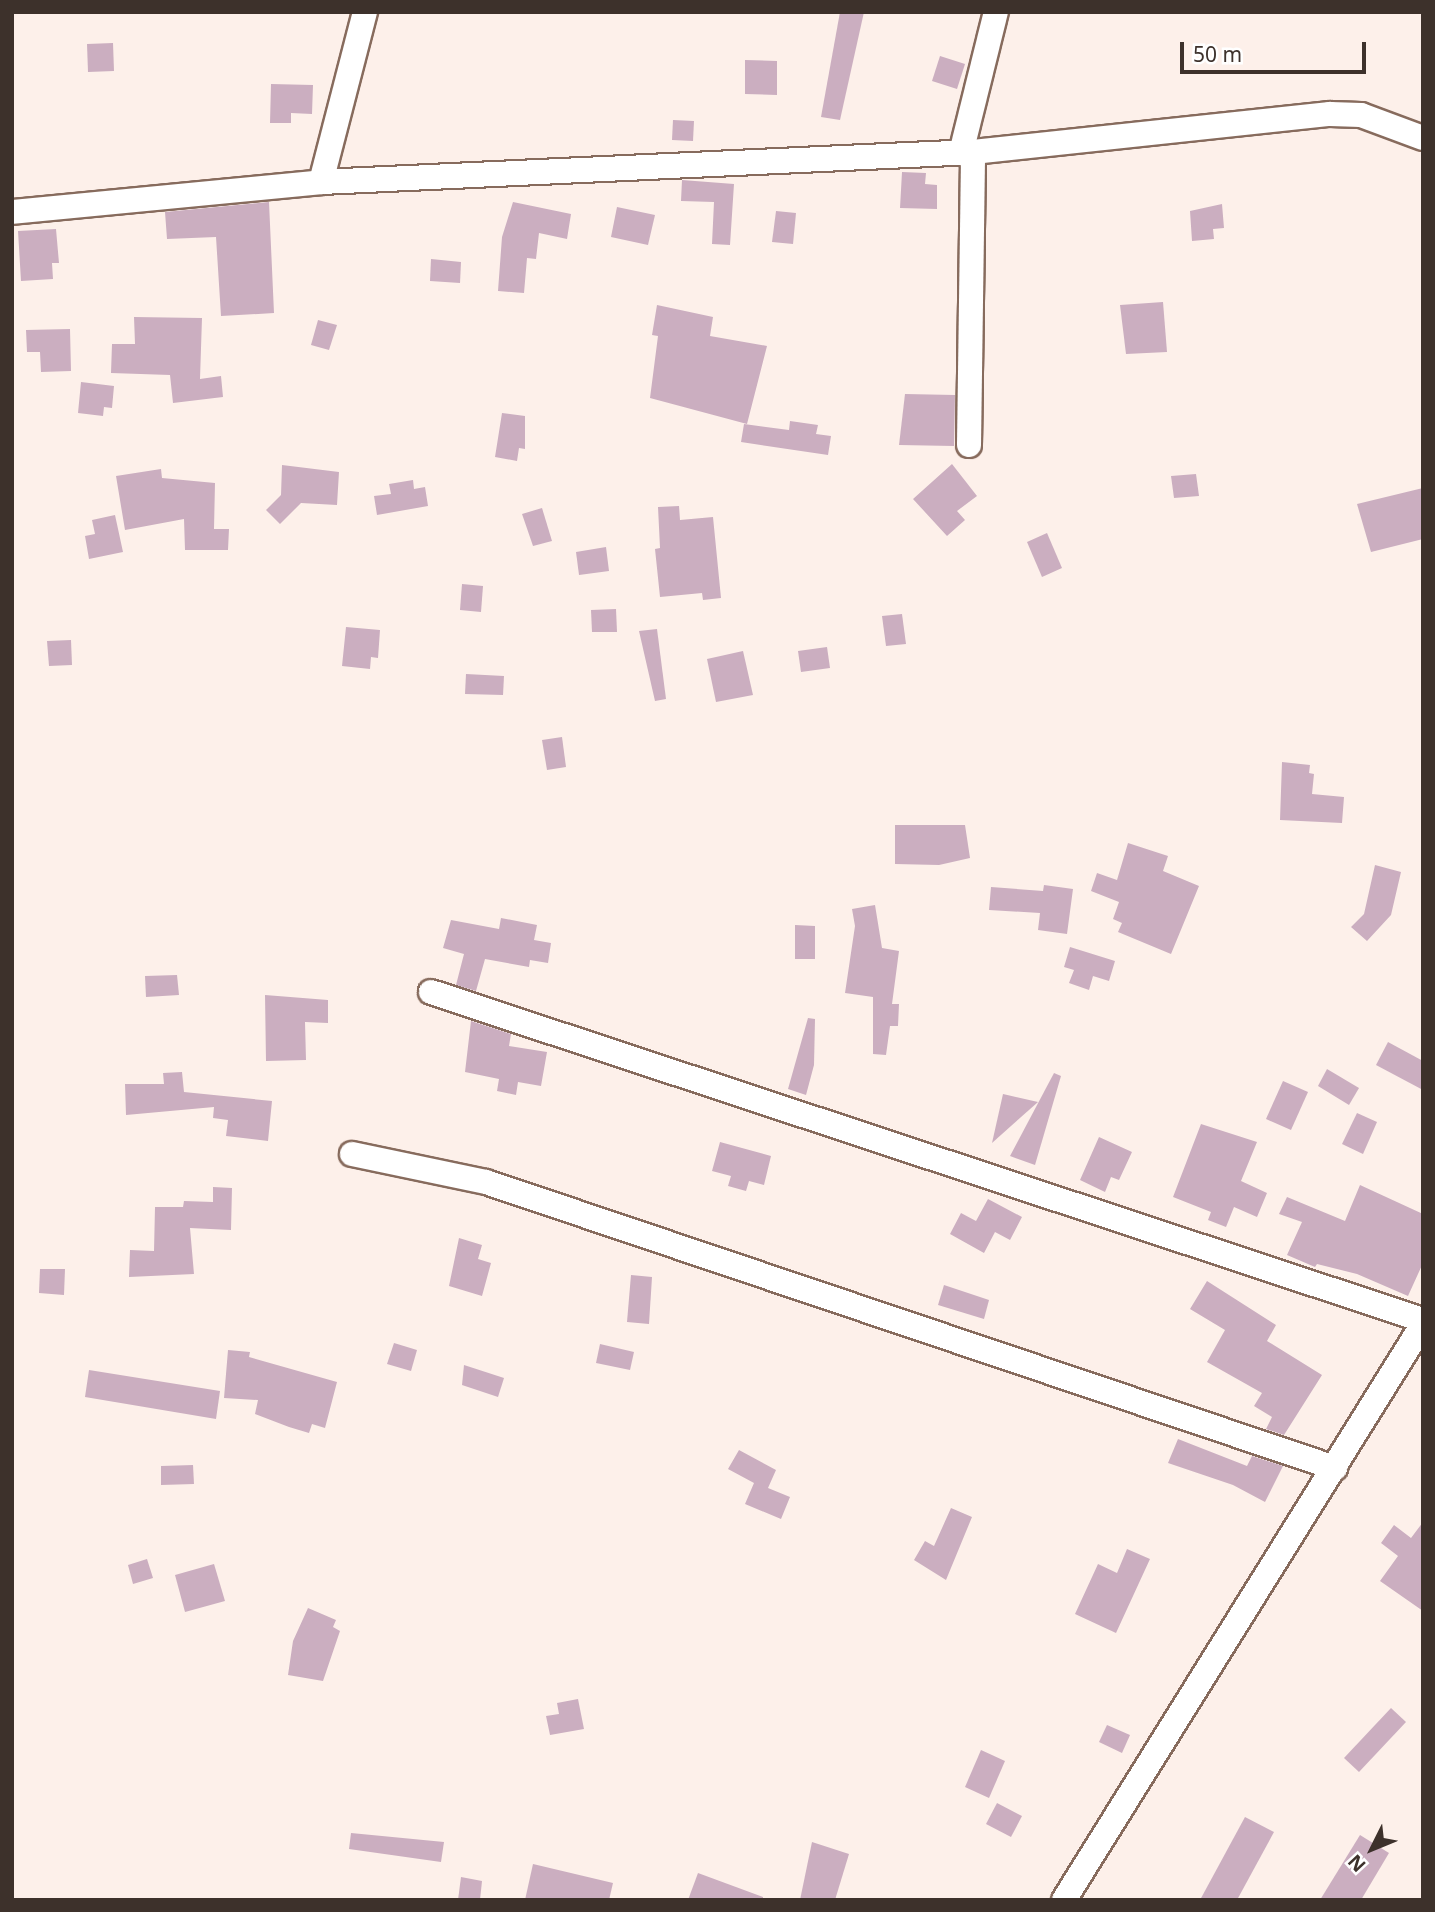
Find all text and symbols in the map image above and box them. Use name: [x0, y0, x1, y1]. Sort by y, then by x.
scale bar: [1183, 28, 1368, 72]
text: 50 m: [1193, 40, 1242, 68]
north arrow: [1337, 1814, 1407, 1884]
text: N: [1342, 1849, 1371, 1878]

